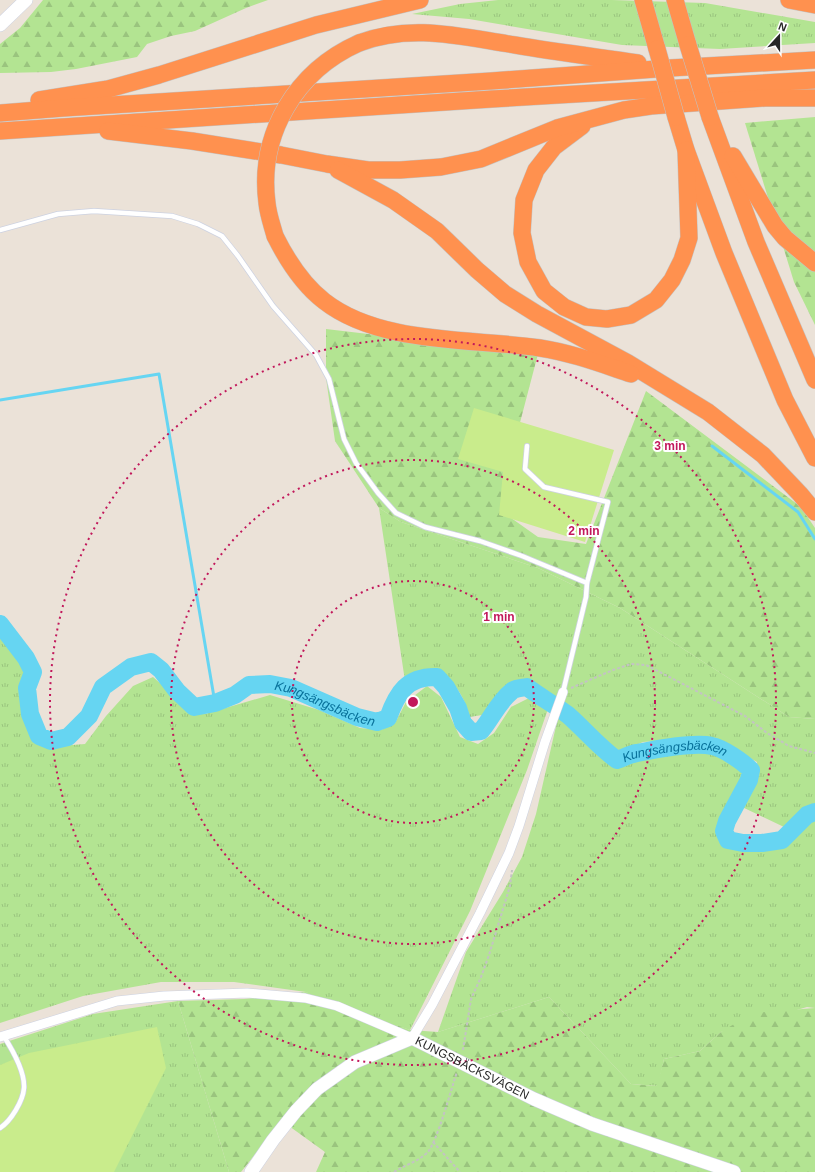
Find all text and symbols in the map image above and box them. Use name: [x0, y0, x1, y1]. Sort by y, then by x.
north arrow: [759, 16, 799, 56]
text: N: [777, 20, 788, 34]
text: 3 min: [654, 439, 686, 453]
text: 2 min: [568, 524, 600, 538]
text: 1 min: [483, 610, 515, 624]
water label: Kungsängsbäcken: [273, 678, 377, 729]
centre of rings: [406, 695, 420, 709]
water label: Kungsängsbäcken: [620, 738, 730, 765]
street label: KUNGSBÄCKSVÄGEN: [413, 1034, 531, 1102]

